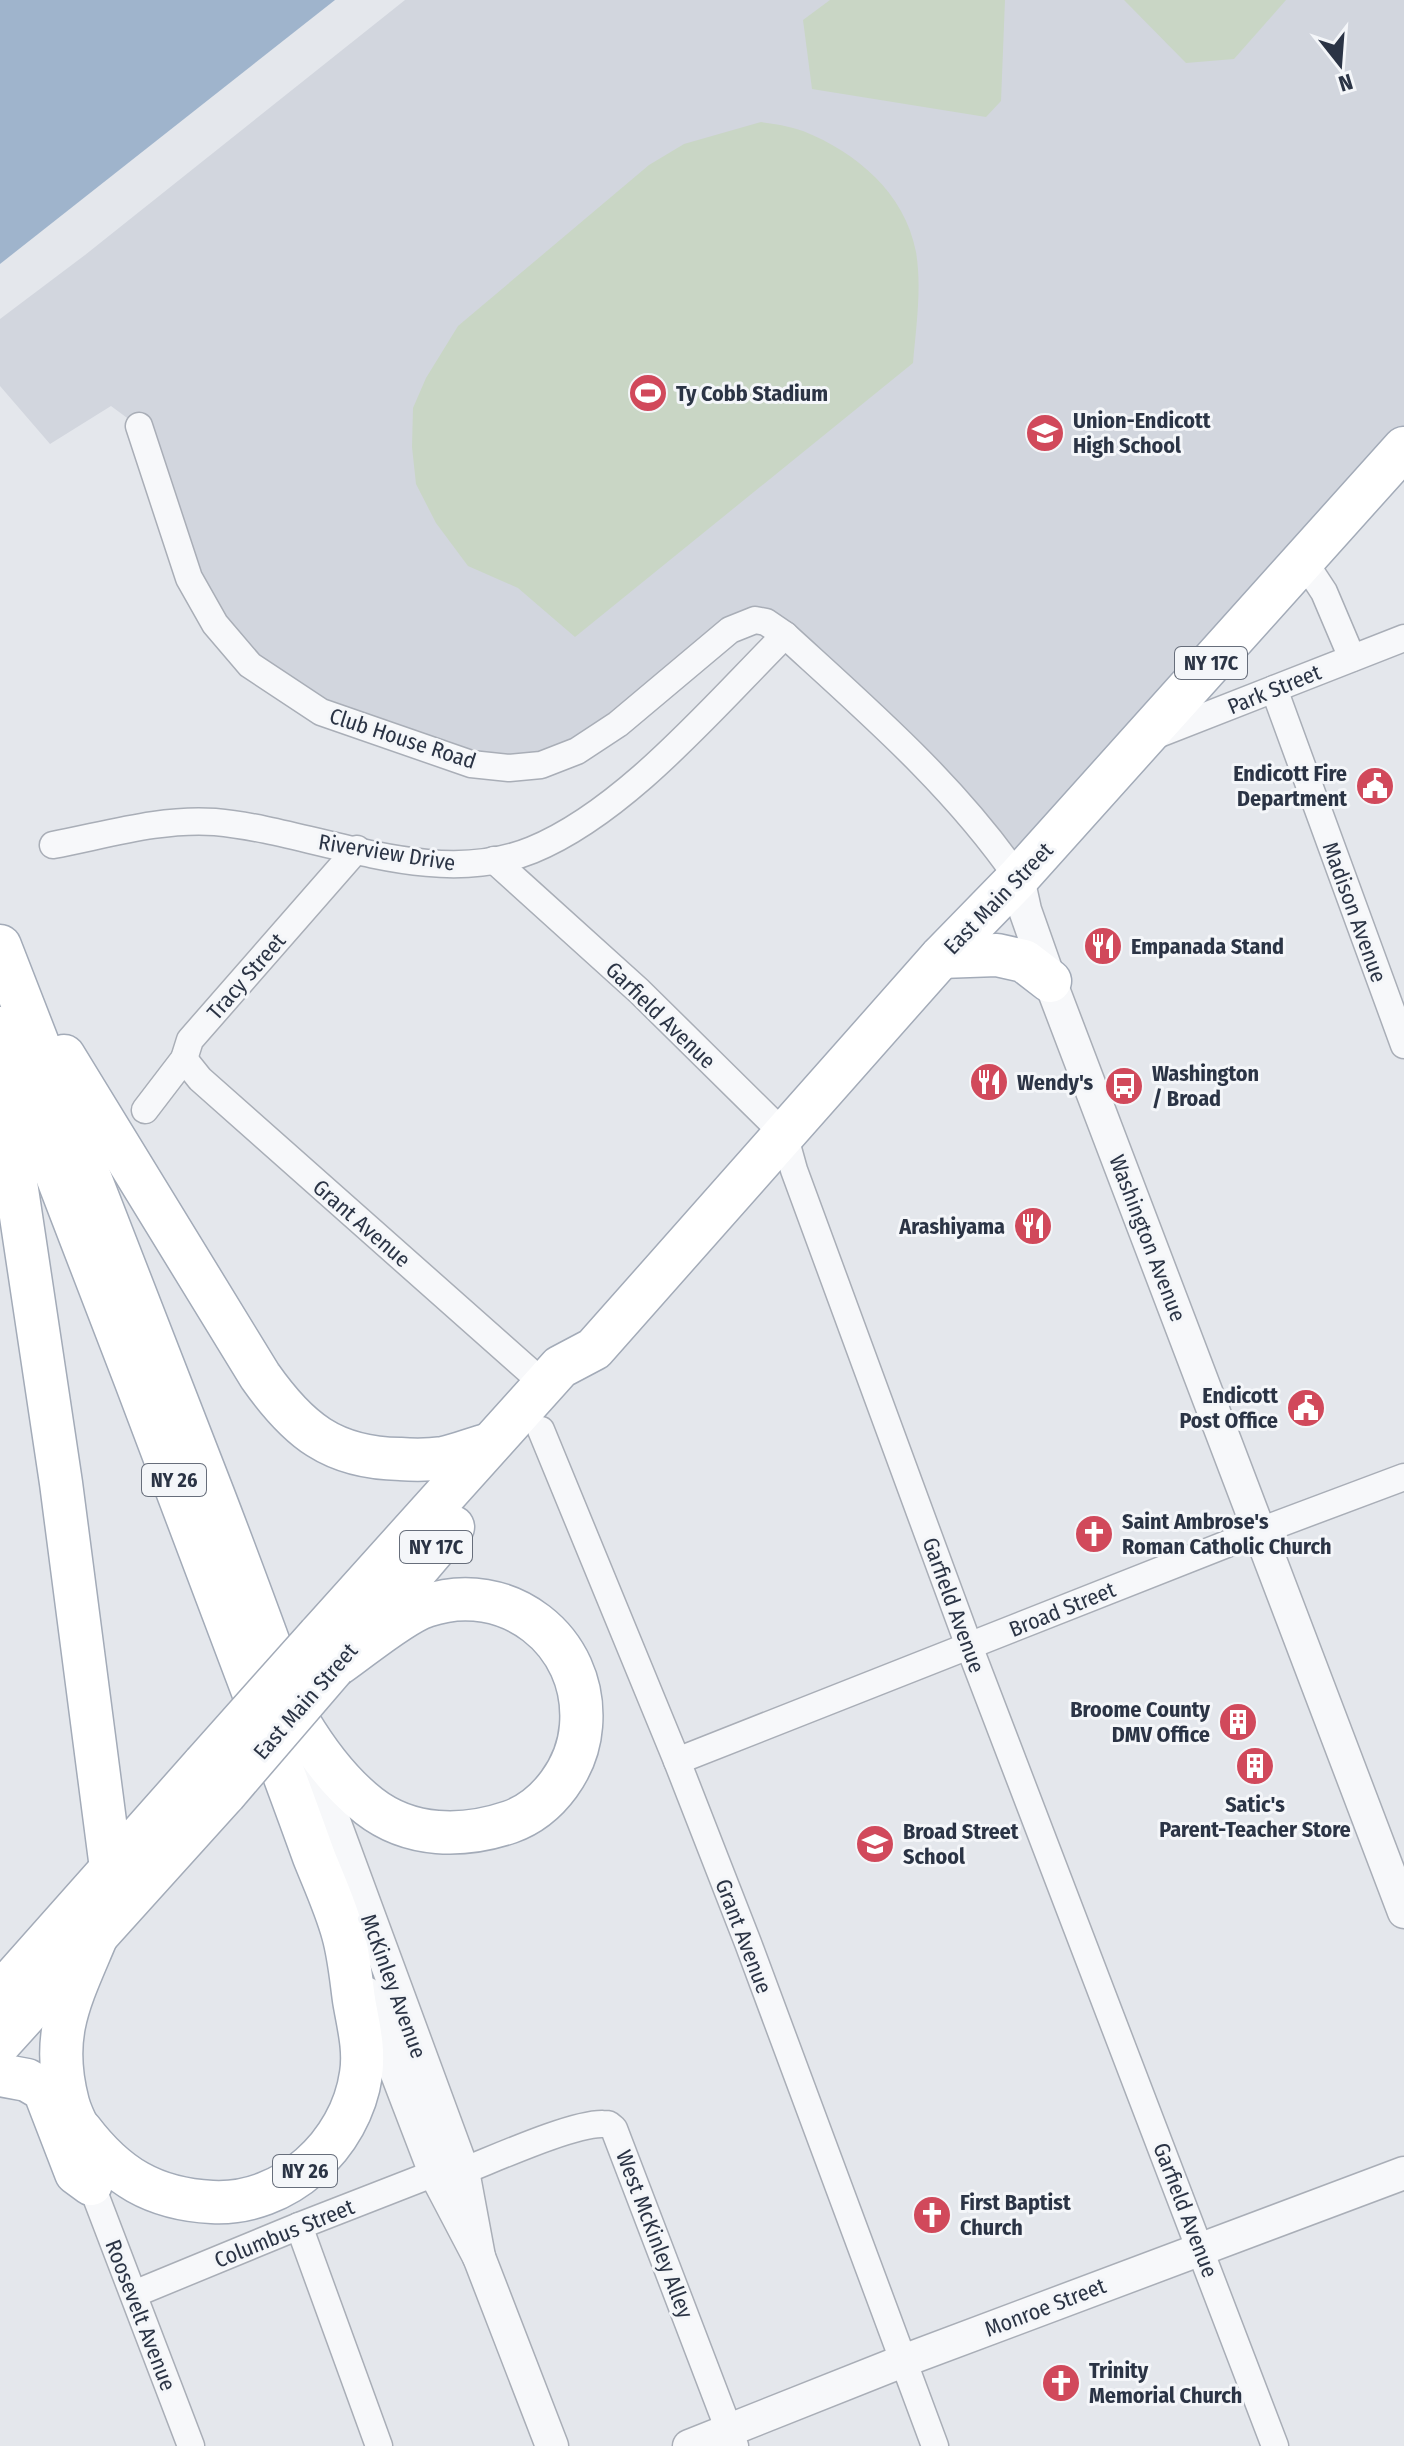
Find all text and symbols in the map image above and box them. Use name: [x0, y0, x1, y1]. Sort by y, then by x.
north arrow: [1300, 24, 1380, 104]
text: N: [1335, 68, 1356, 97]
sports icon: Ty Cobb Stadium: [627, 372, 669, 414]
place label: Ty Cobb Stadium: [676, 380, 828, 407]
place label: Union-Endicott High School: [1073, 407, 1211, 459]
school or university icon: Union-Endicott High School: [1024, 412, 1066, 454]
road number: NY 17C: [1175, 647, 1247, 679]
street label: Park Street: [1224, 658, 1326, 720]
street label: Club House Road: [326, 702, 480, 775]
place label: Endicott Fire Department: [1233, 760, 1347, 812]
public building icon: Endicott Fire Department: [1354, 765, 1396, 807]
street label: Riverview Drive: [317, 828, 457, 877]
street label: East Main Street: [938, 836, 1059, 960]
street label: Madison Avenue: [1317, 838, 1392, 986]
restaurant icon: Empanada Stand: [1082, 925, 1124, 967]
street label: Tracy Street: [201, 927, 292, 1025]
place label: Empanada Stand: [1131, 933, 1284, 960]
street label: Garfield Avenue: [600, 956, 721, 1074]
place label: Washington / Broad: [1152, 1060, 1259, 1112]
restaurant icon: Wendy's: [968, 1061, 1010, 1103]
bus stop icon: Washington / Broad: [1103, 1065, 1145, 1107]
place label: Wendy's: [1017, 1069, 1094, 1096]
street label: Washington Avenue: [1103, 1151, 1192, 1325]
street label: Grant Avenue: [307, 1174, 416, 1273]
restaurant icon: Arashiyama: [1012, 1205, 1054, 1247]
place label: Arashiyama: [898, 1213, 1005, 1240]
place label: Endicott Post Office: [1180, 1382, 1278, 1434]
public building icon: Endicott Post Office: [1285, 1387, 1327, 1429]
road number: NY 26: [142, 1464, 206, 1496]
place label: Saint Ambrose's Roman Catholic Church: [1122, 1508, 1332, 1560]
church icon: Saint Ambrose's Roman Catholic Church: [1073, 1513, 1115, 1555]
road number: NY 17C: [400, 1531, 472, 1563]
street label: Garfield Avenue: [917, 1534, 991, 1677]
street label: Broad Street: [1005, 1576, 1120, 1643]
street label: East Main Street: [248, 1637, 364, 1765]
place label: Broome County DMV Office: [1070, 1696, 1211, 1748]
building icon: Broome County DMV Office: [1217, 1701, 1259, 1743]
building icon: Satic's Parent-Teacher Store: [1234, 1745, 1276, 1787]
place label: Satic's Parent-Teacher Store: [1159, 1791, 1351, 1843]
place label: Broad Street School: [903, 1818, 1019, 1870]
school or university icon: Broad Street School: [854, 1823, 896, 1865]
street label: Grant Avenue: [709, 1875, 778, 1997]
street label: McKinley Avenue: [355, 1910, 432, 2062]
street label: Garfield Avenue: [1147, 2139, 1224, 2281]
street label: West McKinley Alley: [610, 2146, 699, 2322]
road number: NY 26: [273, 2155, 337, 2187]
place label: First Baptist Church: [960, 2189, 1071, 2241]
street label: Columbus Street: [210, 2193, 359, 2274]
church icon: First Baptist Church: [911, 2194, 953, 2236]
street label: Roosevelt Avenue: [99, 2236, 182, 2395]
street label: Monroe Street: [981, 2272, 1110, 2343]
place label: Trinity Memorial Church: [1089, 2357, 1242, 2409]
church icon: Trinity Memorial Church: [1040, 2362, 1082, 2404]

